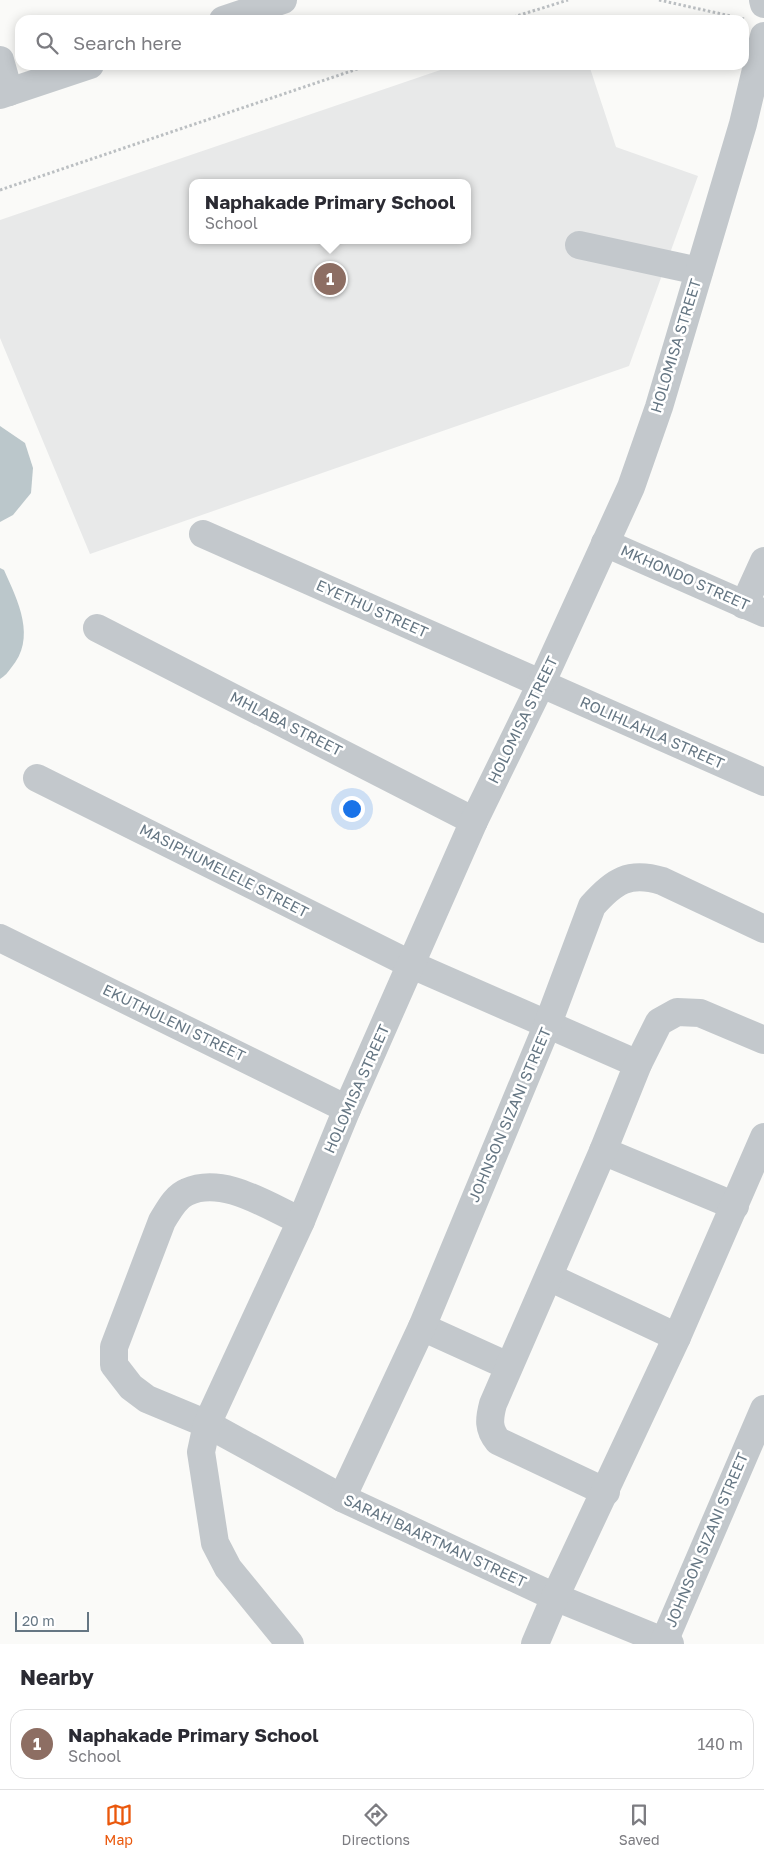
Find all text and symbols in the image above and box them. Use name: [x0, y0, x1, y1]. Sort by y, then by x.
search box: [15, 15, 749, 70]
icon: search: [33, 29, 61, 57]
text: Search here: [73, 31, 182, 54]
popup: [189, 179, 471, 244]
text: Naphakade Primary School: [205, 190, 455, 213]
text: School: [205, 213, 258, 233]
pin: 1: [314, 260, 346, 298]
street label: HOLOMISA STREET: [646, 277, 704, 415]
street label: MKHONDO STREET: [618, 541, 753, 614]
street label: EYETHU STREET: [314, 575, 431, 641]
street label: HOLOMISA STREET: [484, 653, 561, 786]
street label: MHLABA STREET: [227, 687, 346, 759]
street label: ROLIHLAHLA STREET: [578, 692, 727, 772]
your location: [339, 796, 365, 822]
street label: MASIPHUMELELE STREET: [137, 820, 312, 921]
street label: EKUTHULENI STREET: [100, 980, 249, 1064]
street label: HOLOMISA STREET: [320, 1021, 393, 1156]
street label: JOHNSON SIZANI STREET: [464, 1025, 554, 1205]
street label: JOHNSON SIZANI STREET: [661, 1450, 751, 1630]
street label: SARAH BAARTMAN STREET: [341, 1490, 529, 1590]
scale bar: [15, 1609, 89, 1632]
text: 20 m: [22, 1612, 55, 1629]
text: Nearby: [20, 1664, 94, 1690]
text: Naphakade Primary School: [68, 1723, 319, 1746]
text: 1: [33, 1734, 41, 1754]
text: 140 m: [697, 1734, 743, 1754]
text: School: [68, 1746, 121, 1766]
tab: Map: [104, 1801, 133, 1848]
tab: Directions: [342, 1801, 410, 1848]
tab: Saved: [619, 1801, 660, 1848]

